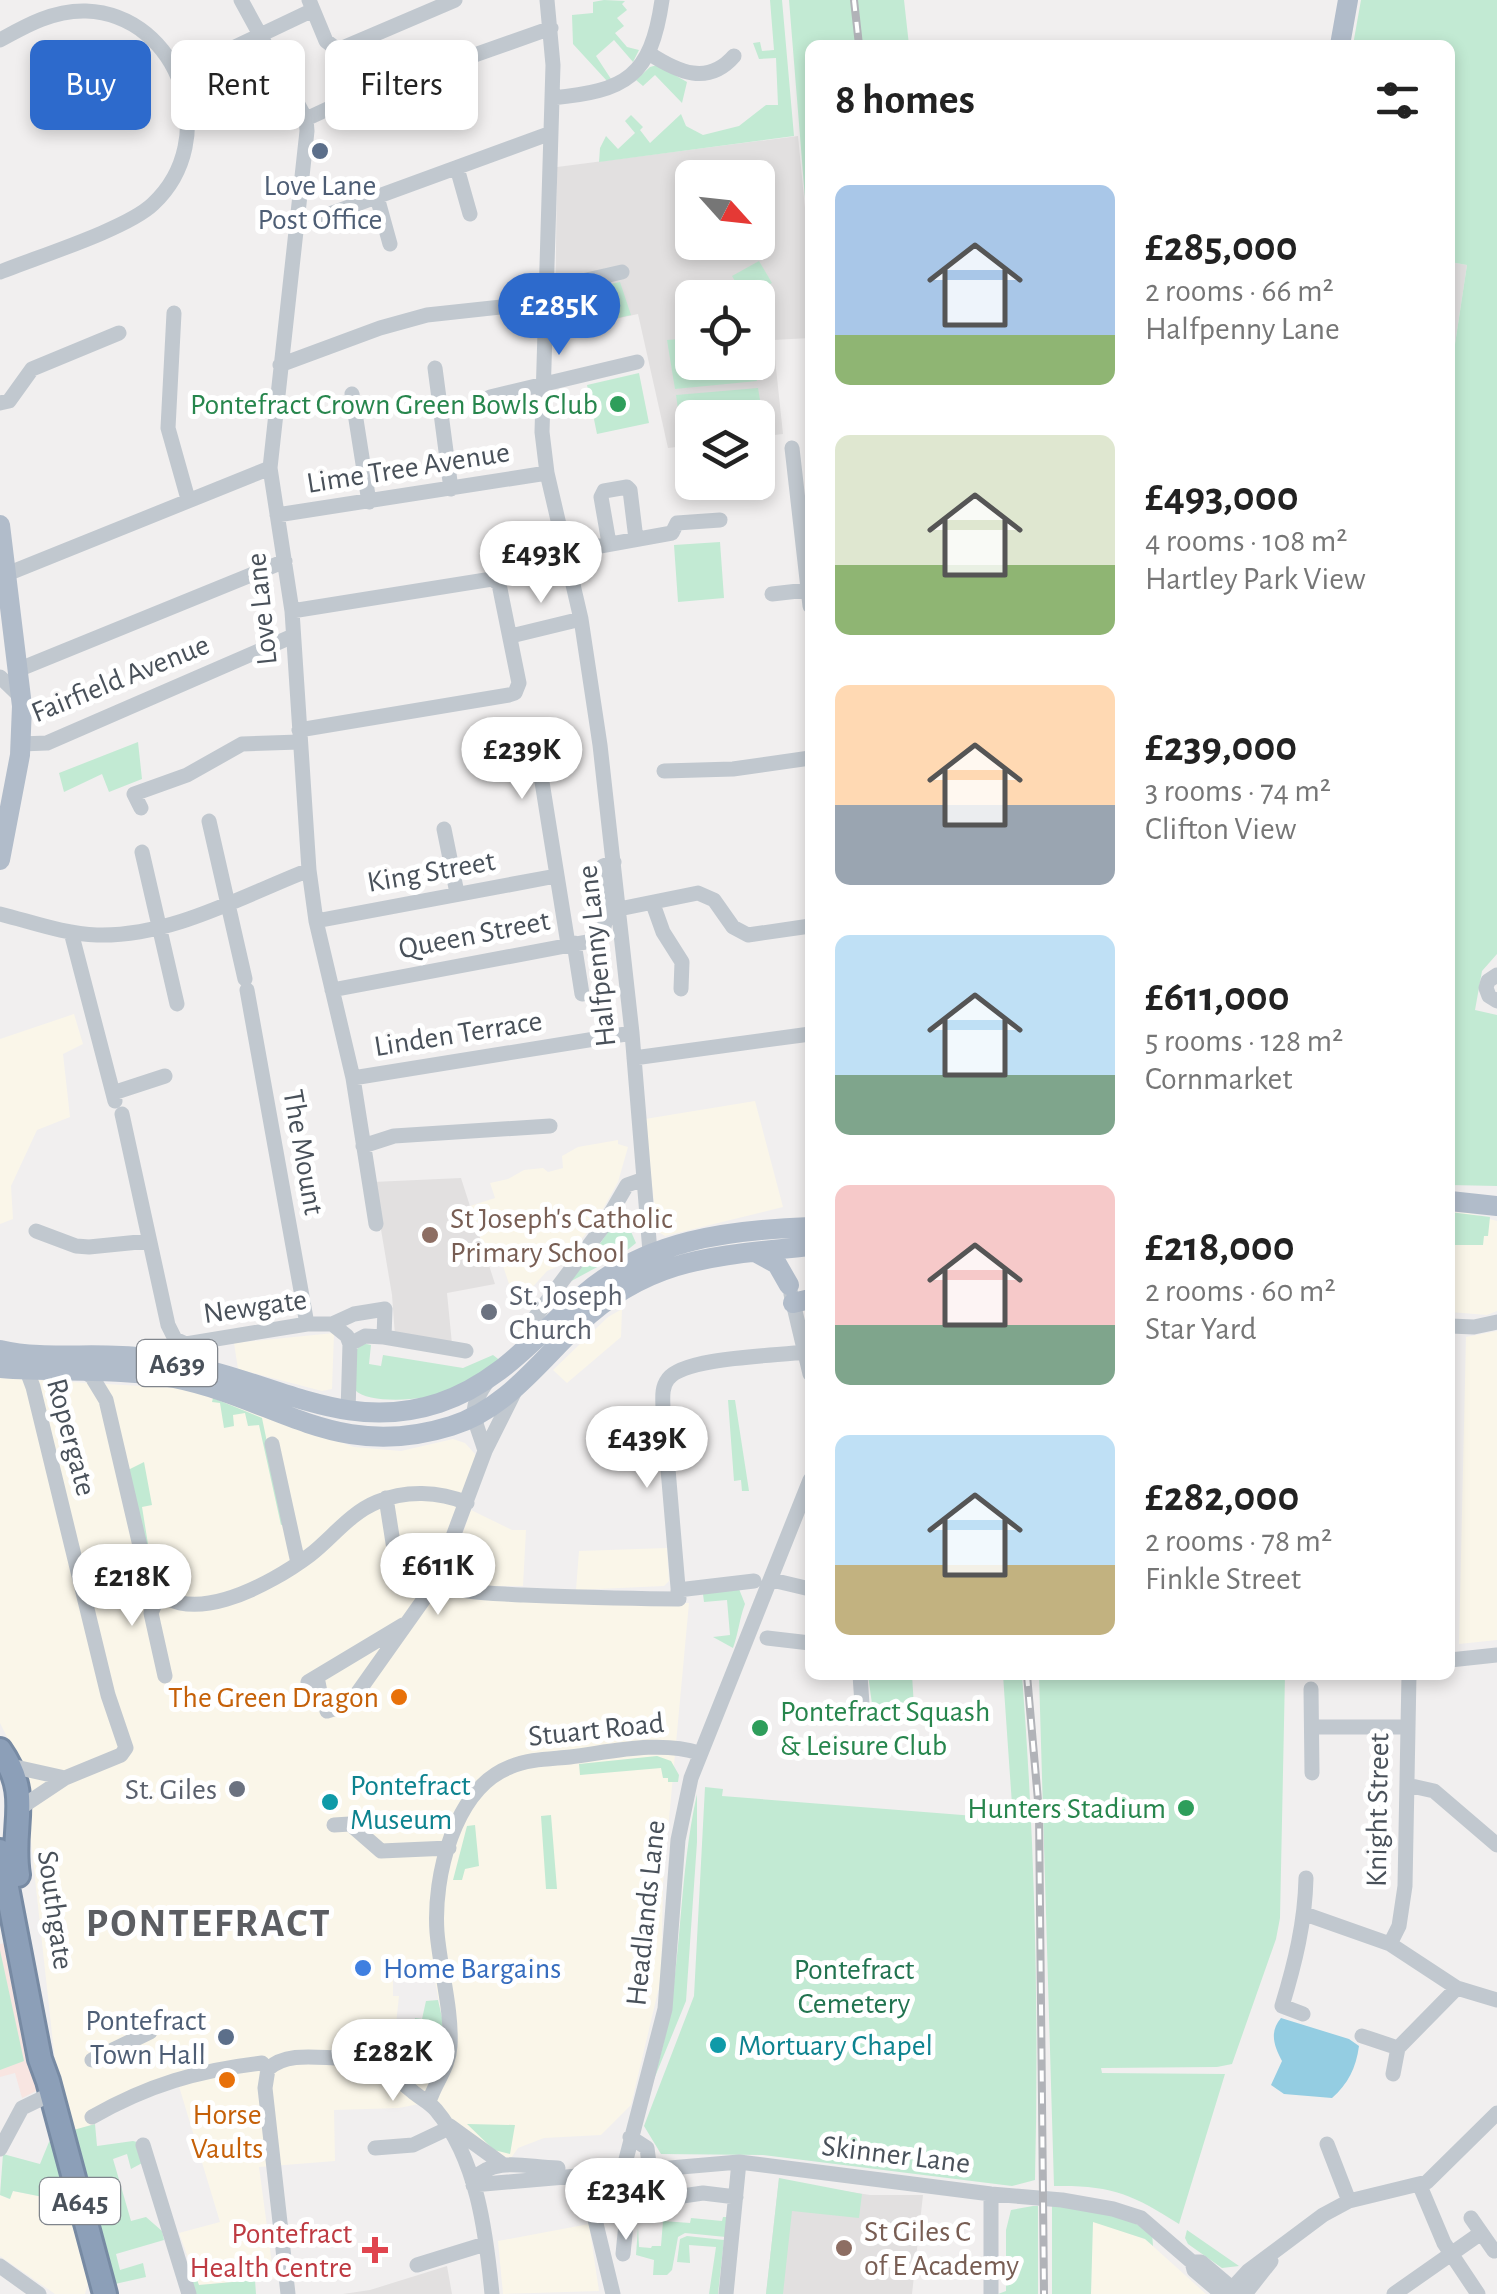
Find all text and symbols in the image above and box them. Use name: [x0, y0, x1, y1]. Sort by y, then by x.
chip: Buy: [30, 40, 151, 130]
chip: Rent: [171, 40, 305, 130]
chip: Filters: [325, 40, 478, 130]
icon: filters: [1370, 73, 1425, 128]
text: 8 homes: [835, 79, 975, 121]
marker: Love Lane Post Office: [309, 140, 331, 162]
north arrow: [675, 160, 775, 260]
map controls: [675, 160, 775, 500]
place label: Love Lane Post Office: [258, 171, 382, 235]
icon: home: [915, 225, 1035, 345]
text: £285,000: [1145, 226, 1298, 268]
pin: £285K: [489, 273, 629, 358]
text: 2 rooms · 66 m²: [1145, 275, 1334, 307]
button: locate: [675, 280, 775, 380]
text: £285K: [520, 289, 598, 321]
text: Halfpenny Lane: [1145, 313, 1340, 345]
place label: Pontefract Crown Green Bowls Club: [190, 390, 598, 420]
marker: Pontefract Crown Green Bowls Club: [607, 393, 629, 415]
button: layers: [675, 400, 775, 500]
street label: Lime Tree Avenue: [305, 437, 512, 499]
icon: home: [915, 475, 1035, 595]
text: £493,000: [1145, 476, 1299, 518]
pin: £493K: [471, 521, 611, 606]
text: 4 rooms · 108 m²: [1145, 525, 1348, 557]
text: £493K: [502, 537, 580, 569]
street label: Love Lane: [241, 551, 283, 667]
text: Hartley Park View: [1145, 563, 1365, 595]
street label: Fairfield Avenue: [27, 630, 214, 728]
pin: £239K: [452, 717, 592, 802]
icon: home: [915, 725, 1035, 845]
text: £239,000: [1145, 726, 1297, 768]
text: £239K: [483, 733, 561, 765]
text: 3 rooms · 74 m²: [1145, 775, 1331, 807]
text: Clifton View: [1145, 813, 1296, 845]
street label: King Street: [365, 846, 498, 898]
street label: Halfpenny Lane: [573, 864, 621, 1048]
street label: Queen Street: [396, 906, 553, 964]
icon: home: [915, 975, 1035, 1095]
text: £611,000: [1145, 976, 1290, 1018]
street label: Linden Terrace: [372, 1006, 544, 1062]
text: 5 rooms · 128 m²: [1145, 1025, 1343, 1057]
text: Cornmarket: [1145, 1063, 1292, 1095]
street label: The Mount: [277, 1087, 329, 1218]
place label: St Joseph's Catholic Primary School: [450, 1204, 673, 1268]
marker: St Joseph's Catholic Primary School: [419, 1224, 441, 1246]
icon: home: [915, 1225, 1035, 1345]
text: £218,000: [1145, 1226, 1295, 1268]
text: 2 rooms · 60 m²: [1145, 1275, 1336, 1307]
place label: St. Joseph Church: [509, 1281, 623, 1345]
street label: Newgate: [201, 1285, 309, 1329]
marker: St. Joseph Church: [478, 1301, 500, 1323]
text: Star Yard: [1145, 1313, 1257, 1345]
road number: A639: [137, 1340, 217, 1386]
street label: Ropergate: [41, 1375, 101, 1499]
pin: £439K: [577, 1406, 717, 1491]
text: £439K: [608, 1422, 686, 1454]
icon: home: [915, 1475, 1035, 1595]
text: £282,000: [1145, 1476, 1299, 1518]
text: 2 rooms · 78 m²: [1145, 1525, 1332, 1557]
pin: £611K: [368, 1533, 508, 1618]
pin: £218K: [62, 1544, 202, 1629]
text: £611K: [402, 1549, 474, 1581]
text: £218K: [94, 1560, 170, 1592]
text: Finkle Street: [1145, 1563, 1301, 1595]
place label: The Green Dragon: [168, 1683, 379, 1713]
marker: The Green Dragon: [388, 1686, 410, 1708]
place label: Pontefract Squash & Leisure Club: [780, 1697, 990, 1761]
street label: Stuart Road: [527, 1708, 666, 1752]
marker: Pontefract Squash & Leisure Club: [749, 1717, 771, 1739]
street label: Knight Street: [1362, 1732, 1394, 1887]
place label: Pontefract Museum: [350, 1771, 471, 1835]
place label: St. Giles: [125, 1775, 217, 1805]
marker: St. Giles: [226, 1778, 248, 1800]
marker: Pontefract Museum: [319, 1791, 341, 1813]
place label: Hunters Stadium: [967, 1794, 1166, 1824]
marker: Hunters Stadium: [1175, 1797, 1197, 1819]
street label: Headlands Lane: [621, 1819, 671, 2007]
street label: Southgate: [32, 1849, 78, 1972]
district label: PONTEFRACT: [86, 1904, 332, 1944]
place label: Home Bargains: [383, 1954, 561, 1984]
park label: Pontefract Cemetery: [794, 1955, 915, 2019]
marker: Home Bargains: [352, 1957, 374, 1979]
place label: Pontefract Town Hall: [85, 2006, 206, 2070]
pin: £282K: [323, 2019, 463, 2104]
marker: Pontefract Town Hall: [215, 2026, 237, 2048]
place label: Mortuary Chapel: [738, 2031, 933, 2061]
marker: Mortuary Chapel: [707, 2034, 729, 2056]
text: £282K: [354, 2035, 432, 2067]
marker: Horse Vaults: [216, 2069, 238, 2091]
place label: Horse Vaults: [191, 2100, 263, 2164]
street label: Skinner Lane: [820, 2131, 972, 2179]
pin: £234K: [556, 2158, 696, 2243]
text: £234K: [587, 2174, 665, 2206]
road number: A645: [40, 2178, 120, 2224]
place label: St Giles C of E Academy: [864, 2217, 1019, 2281]
place label: Pontefract Health Centre: [189, 2219, 352, 2283]
marker: Pontefract Health Centre: [362, 2237, 388, 2263]
marker: St Giles C of E Academy: [833, 2237, 855, 2259]

